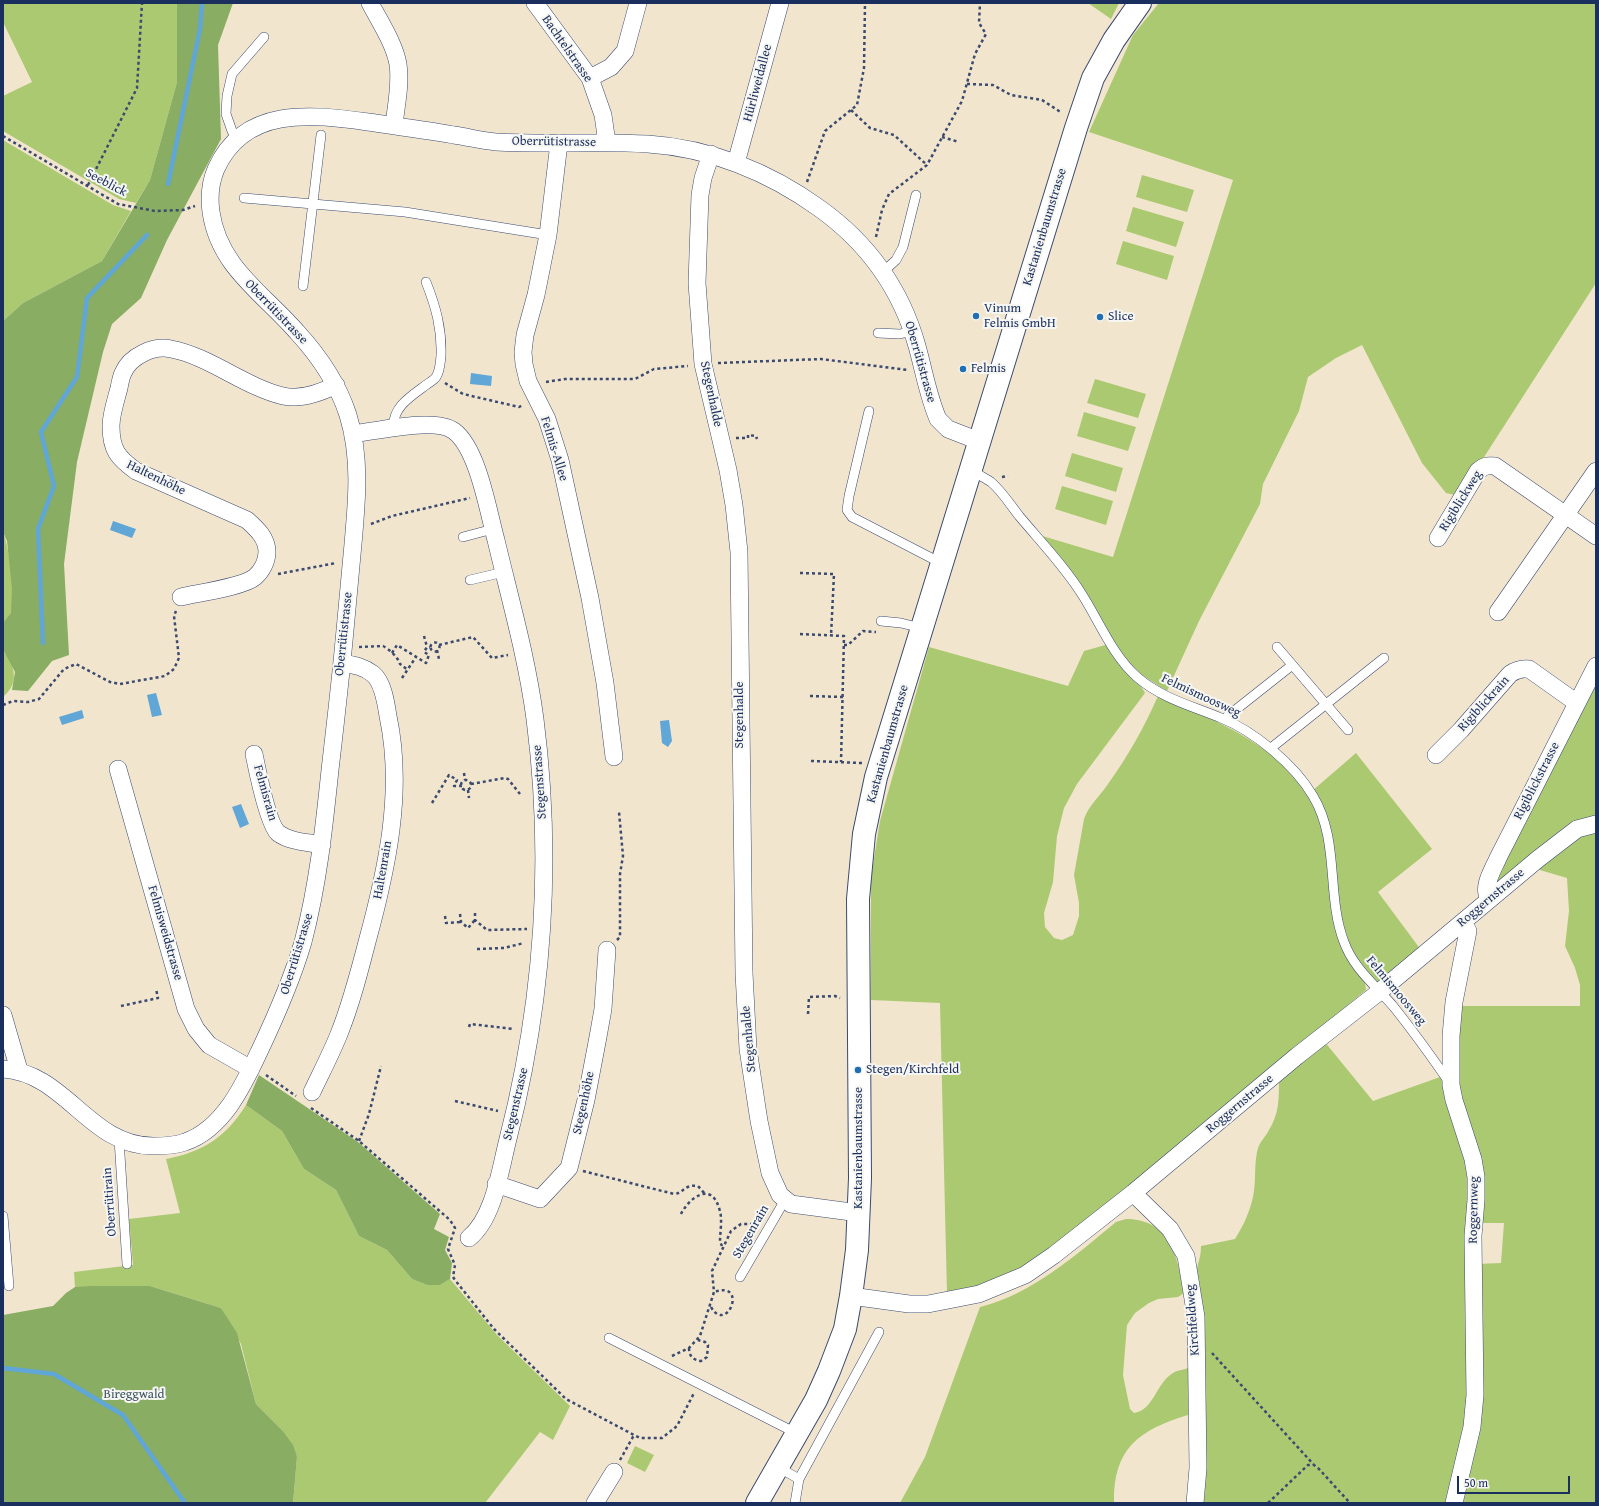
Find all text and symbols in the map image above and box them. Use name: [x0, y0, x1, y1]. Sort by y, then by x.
street label: Bachtelstrasse: [538, 12, 596, 86]
street label: Hürliweidallee: [740, 43, 776, 123]
street label: Oberrütistrasse: [512, 133, 596, 151]
street label: Seeblick: [83, 166, 129, 200]
street label: Kastanienbaumstrasse: [1020, 166, 1070, 288]
street label: Oberrütistrasse: [241, 276, 311, 348]
place label: Vinum Felmis GmbH: [984, 301, 1056, 332]
place label: Slice: [1108, 309, 1134, 325]
marker: Vinum Felmis GmbH: [971, 311, 981, 321]
marker: Slice: [1095, 312, 1105, 322]
street label: Oberrütistrasse: [901, 319, 939, 405]
street label: Stegenhalde: [696, 360, 726, 428]
place label: Felmis: [971, 361, 1006, 377]
marker: Felmis: [958, 364, 968, 374]
street label: Felmis-Allee: [537, 415, 571, 483]
street label: Haltenhöhe: [124, 457, 188, 499]
street label: Rigiblickweg: [1436, 468, 1486, 534]
street label: Oberrütistrasse: [332, 591, 356, 677]
street label: Felmismoosweg: [1159, 671, 1243, 721]
street label: Rigiblickrain: [1455, 673, 1513, 735]
street label: Stegenhalde: [732, 681, 748, 749]
street label: Kastanienbaumstrasse: [864, 683, 912, 805]
street label: Rigiblickstrasse: [1511, 740, 1563, 822]
street label: Stegenstrasse: [530, 744, 550, 820]
street label: Felmisrain: [250, 763, 280, 823]
street label: Haltenrain: [370, 840, 396, 900]
street label: Roggernstrasse: [1454, 865, 1528, 931]
street label: Felmisweidstrasse: [144, 884, 186, 982]
street label: Oberrütistrasse: [277, 911, 317, 997]
street label: Felmismoosweg: [1363, 953, 1429, 1029]
street label: Stegenhalde: [738, 1005, 760, 1073]
place label: Stegen/Kirchfeld: [866, 1062, 959, 1078]
marker: Stegen/Kirchfeld: [853, 1065, 863, 1075]
street label: Stegenstrasse: [500, 1066, 532, 1142]
street label: Stegenhöhe: [570, 1070, 598, 1136]
street label: Roggernstrasse: [1203, 1071, 1277, 1137]
street label: Kastanienbaumstrasse: [851, 1087, 867, 1209]
street label: Oberrütirain: [100, 1167, 120, 1237]
street label: Roggernweg: [1466, 1176, 1482, 1244]
street label: Stegenrain: [729, 1202, 773, 1262]
street label: Kirchfeldweg: [1183, 1284, 1203, 1356]
park label: Bireggwald: [104, 1387, 164, 1403]
scale bar: [1459, 1468, 1572, 1494]
text: 50 m: [1464, 1474, 1488, 1491]

